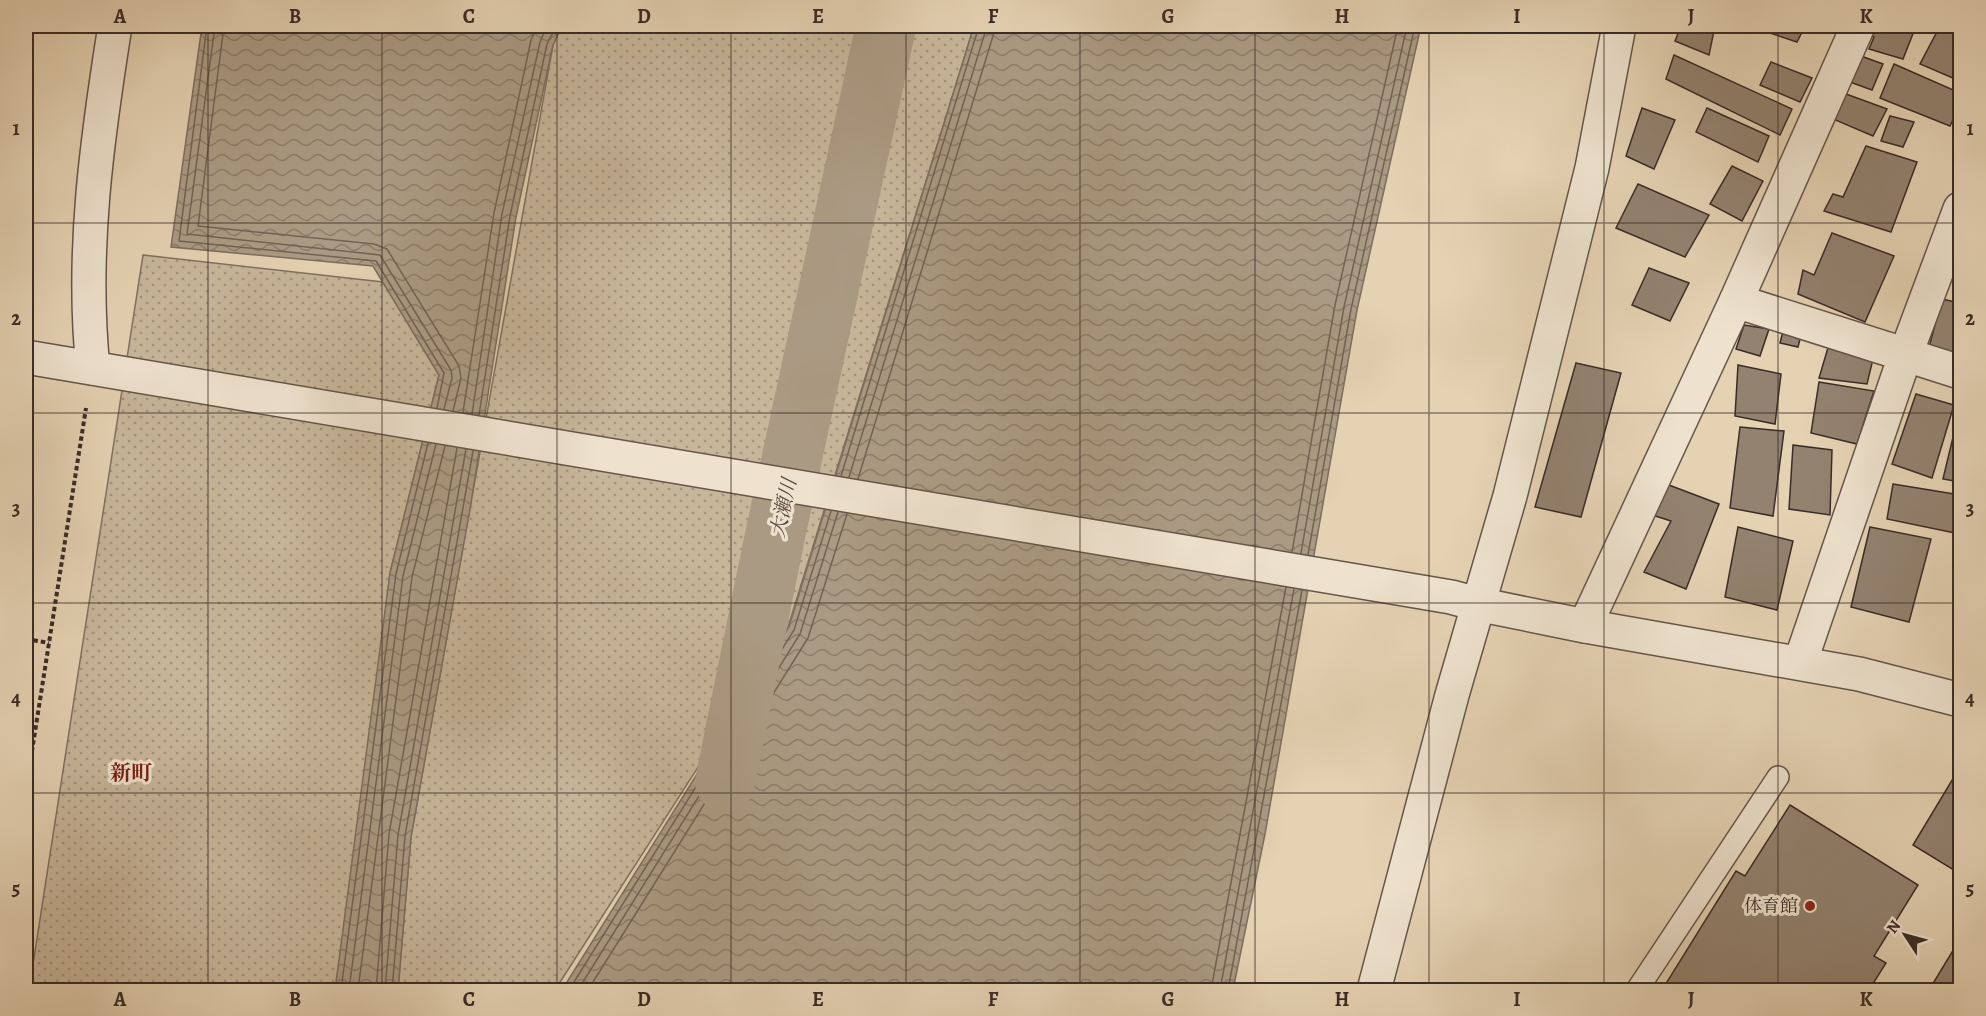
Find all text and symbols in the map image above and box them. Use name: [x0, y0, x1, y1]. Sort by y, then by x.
text: A: [113, 3, 127, 30]
text: B: [289, 3, 301, 30]
text: C: [463, 3, 475, 30]
text: D: [637, 3, 651, 30]
text: E: [812, 3, 824, 30]
text: F: [988, 3, 999, 30]
text: G: [1161, 3, 1175, 30]
text: H: [1335, 3, 1350, 30]
text: I: [1513, 3, 1521, 30]
text: J: [1688, 3, 1695, 30]
text: K: [1859, 3, 1873, 30]
text: 1: [12, 115, 20, 142]
text: 1: [1966, 115, 1974, 142]
text: 2: [11, 305, 21, 332]
text: 2: [1965, 305, 1975, 332]
water label: 大瀬川: [764, 474, 803, 540]
text: 3: [12, 495, 20, 522]
text: 3: [1966, 495, 1974, 522]
text: 4: [11, 685, 21, 712]
text: 4: [1965, 685, 1975, 712]
district label: 新町: [110, 759, 152, 787]
text: 5: [12, 875, 20, 902]
text: 5: [1966, 875, 1974, 902]
place label: 体育館: [1744, 894, 1798, 918]
marker: 体育館: [1803, 899, 1817, 913]
north arrow: [1875, 905, 1935, 965]
text: N: [1881, 915, 1906, 938]
text: A: [113, 986, 127, 1013]
text: B: [289, 986, 301, 1013]
text: C: [463, 986, 475, 1013]
text: D: [637, 986, 651, 1013]
text: E: [812, 986, 824, 1013]
text: F: [988, 986, 999, 1013]
text: G: [1161, 986, 1175, 1013]
text: H: [1335, 986, 1350, 1013]
text: I: [1513, 986, 1521, 1013]
text: J: [1688, 986, 1695, 1013]
text: K: [1859, 986, 1873, 1013]

